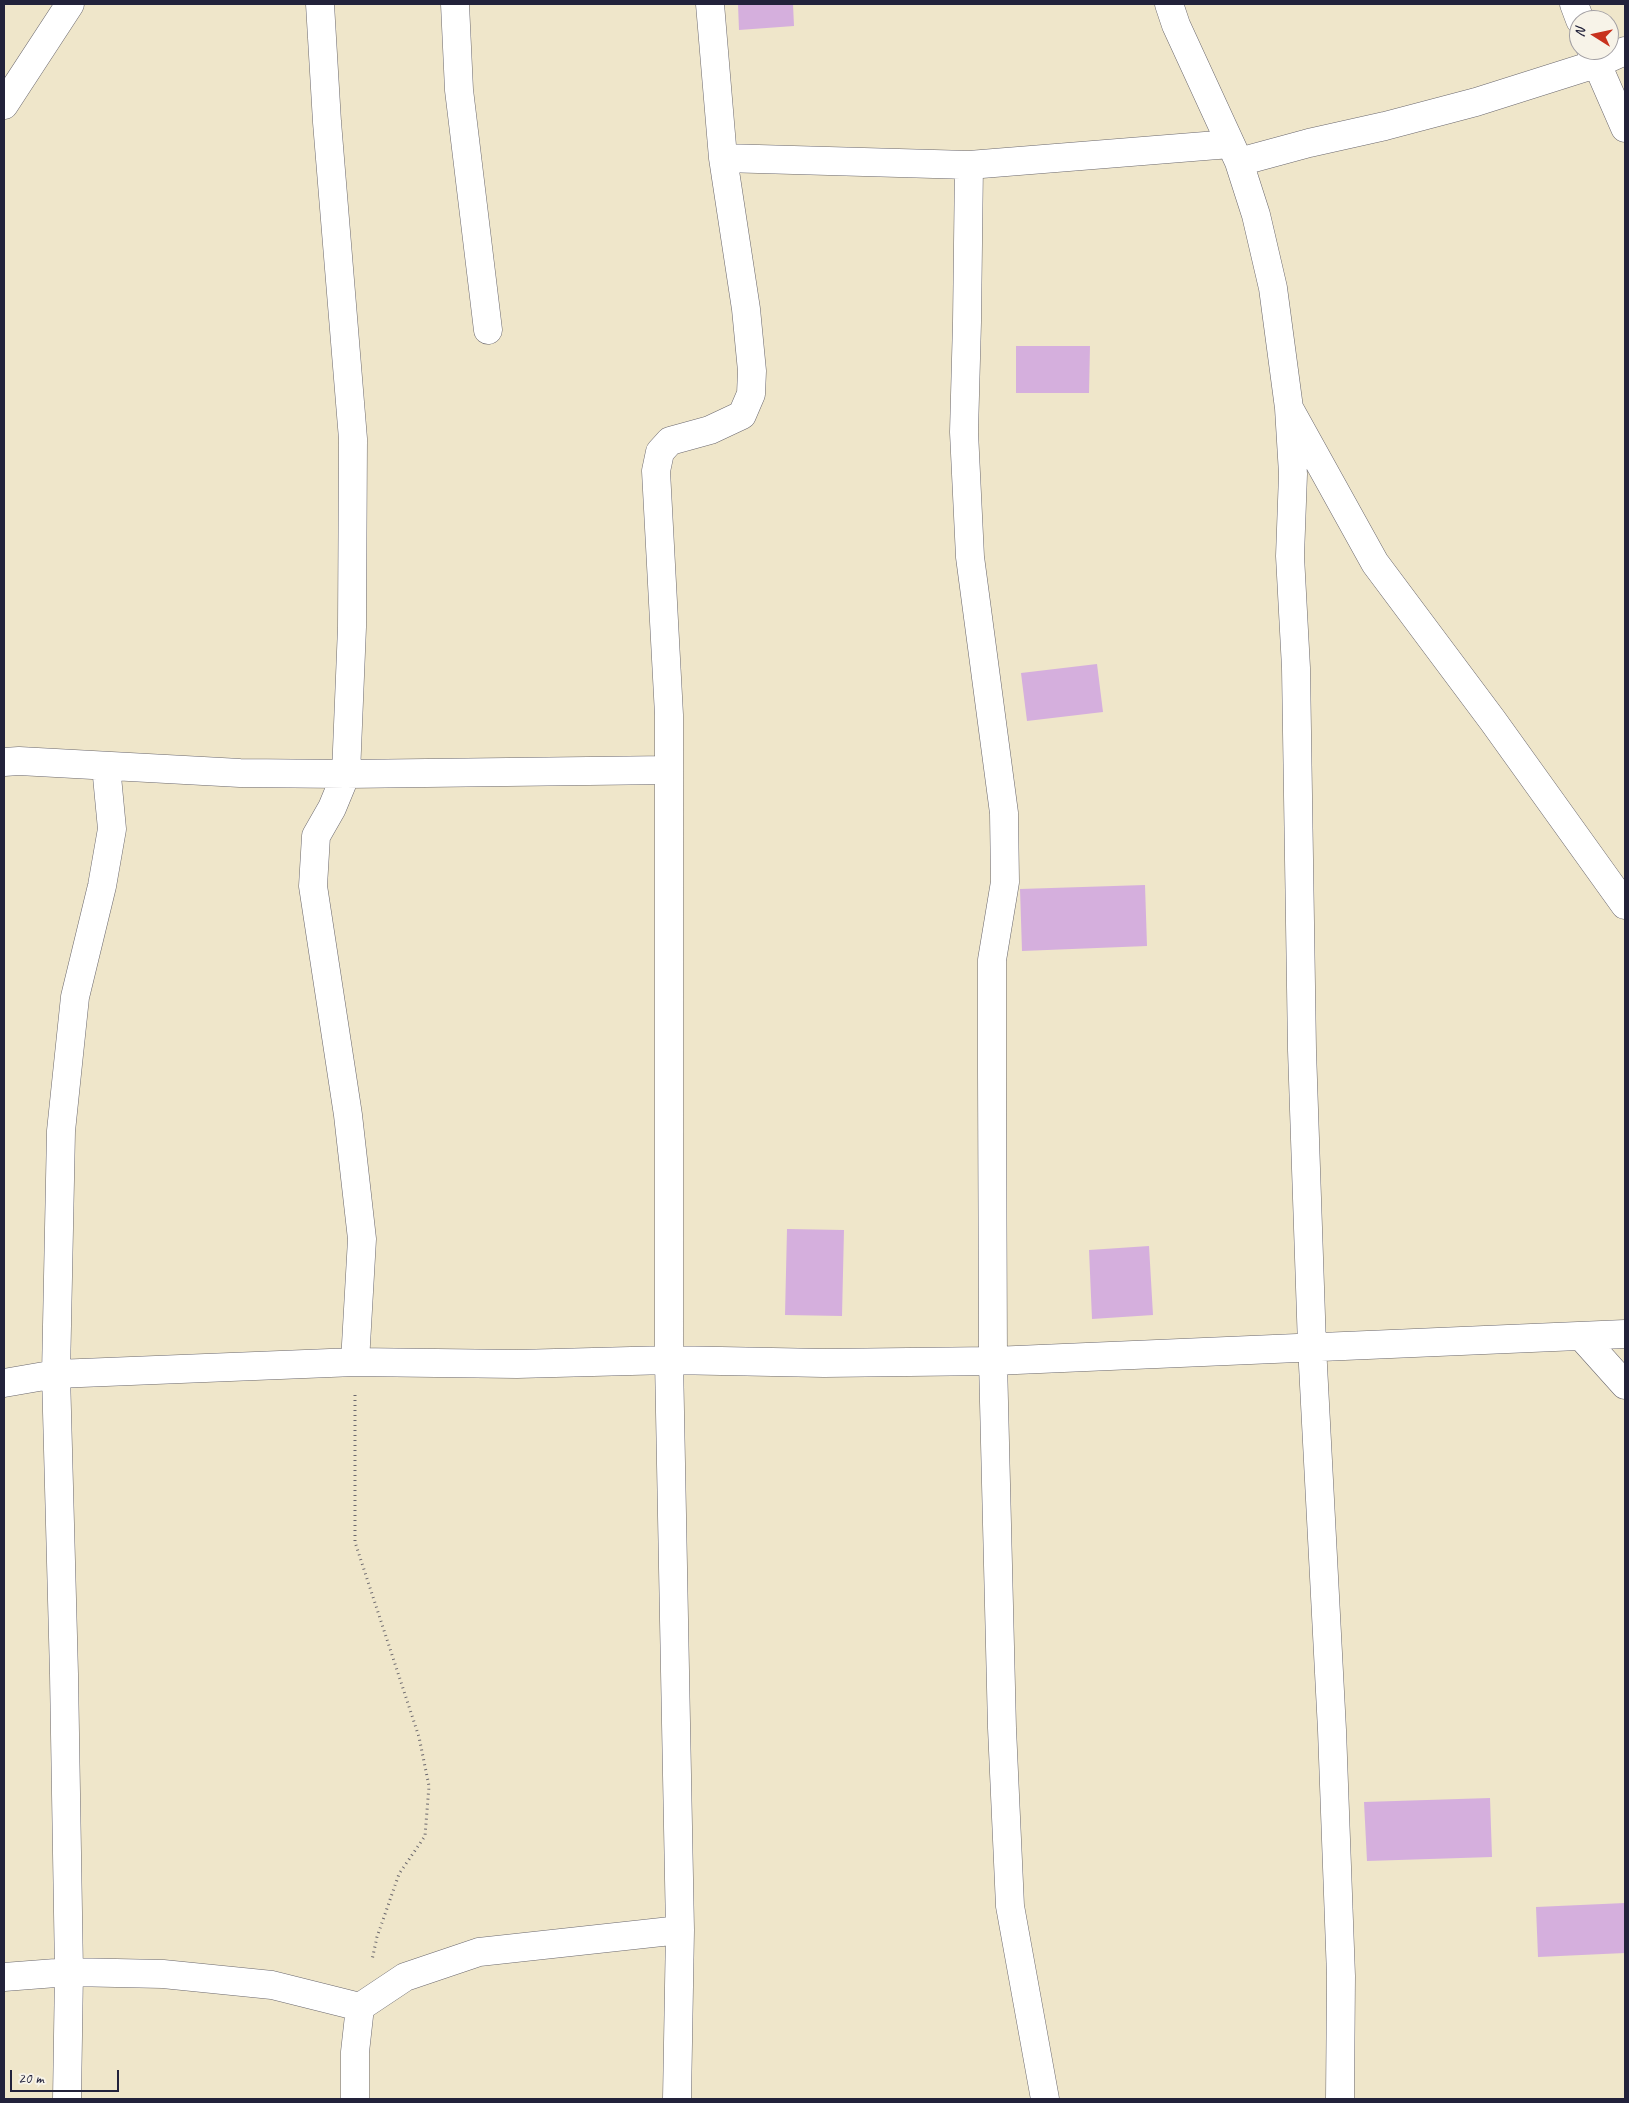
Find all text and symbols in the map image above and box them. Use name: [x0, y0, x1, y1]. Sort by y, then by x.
north arrow: [1569, 10, 1619, 60]
text: N: [1571, 27, 1589, 38]
scale bar: [12, 2060, 121, 2092]
text: 20 m: [18, 2069, 44, 2088]

